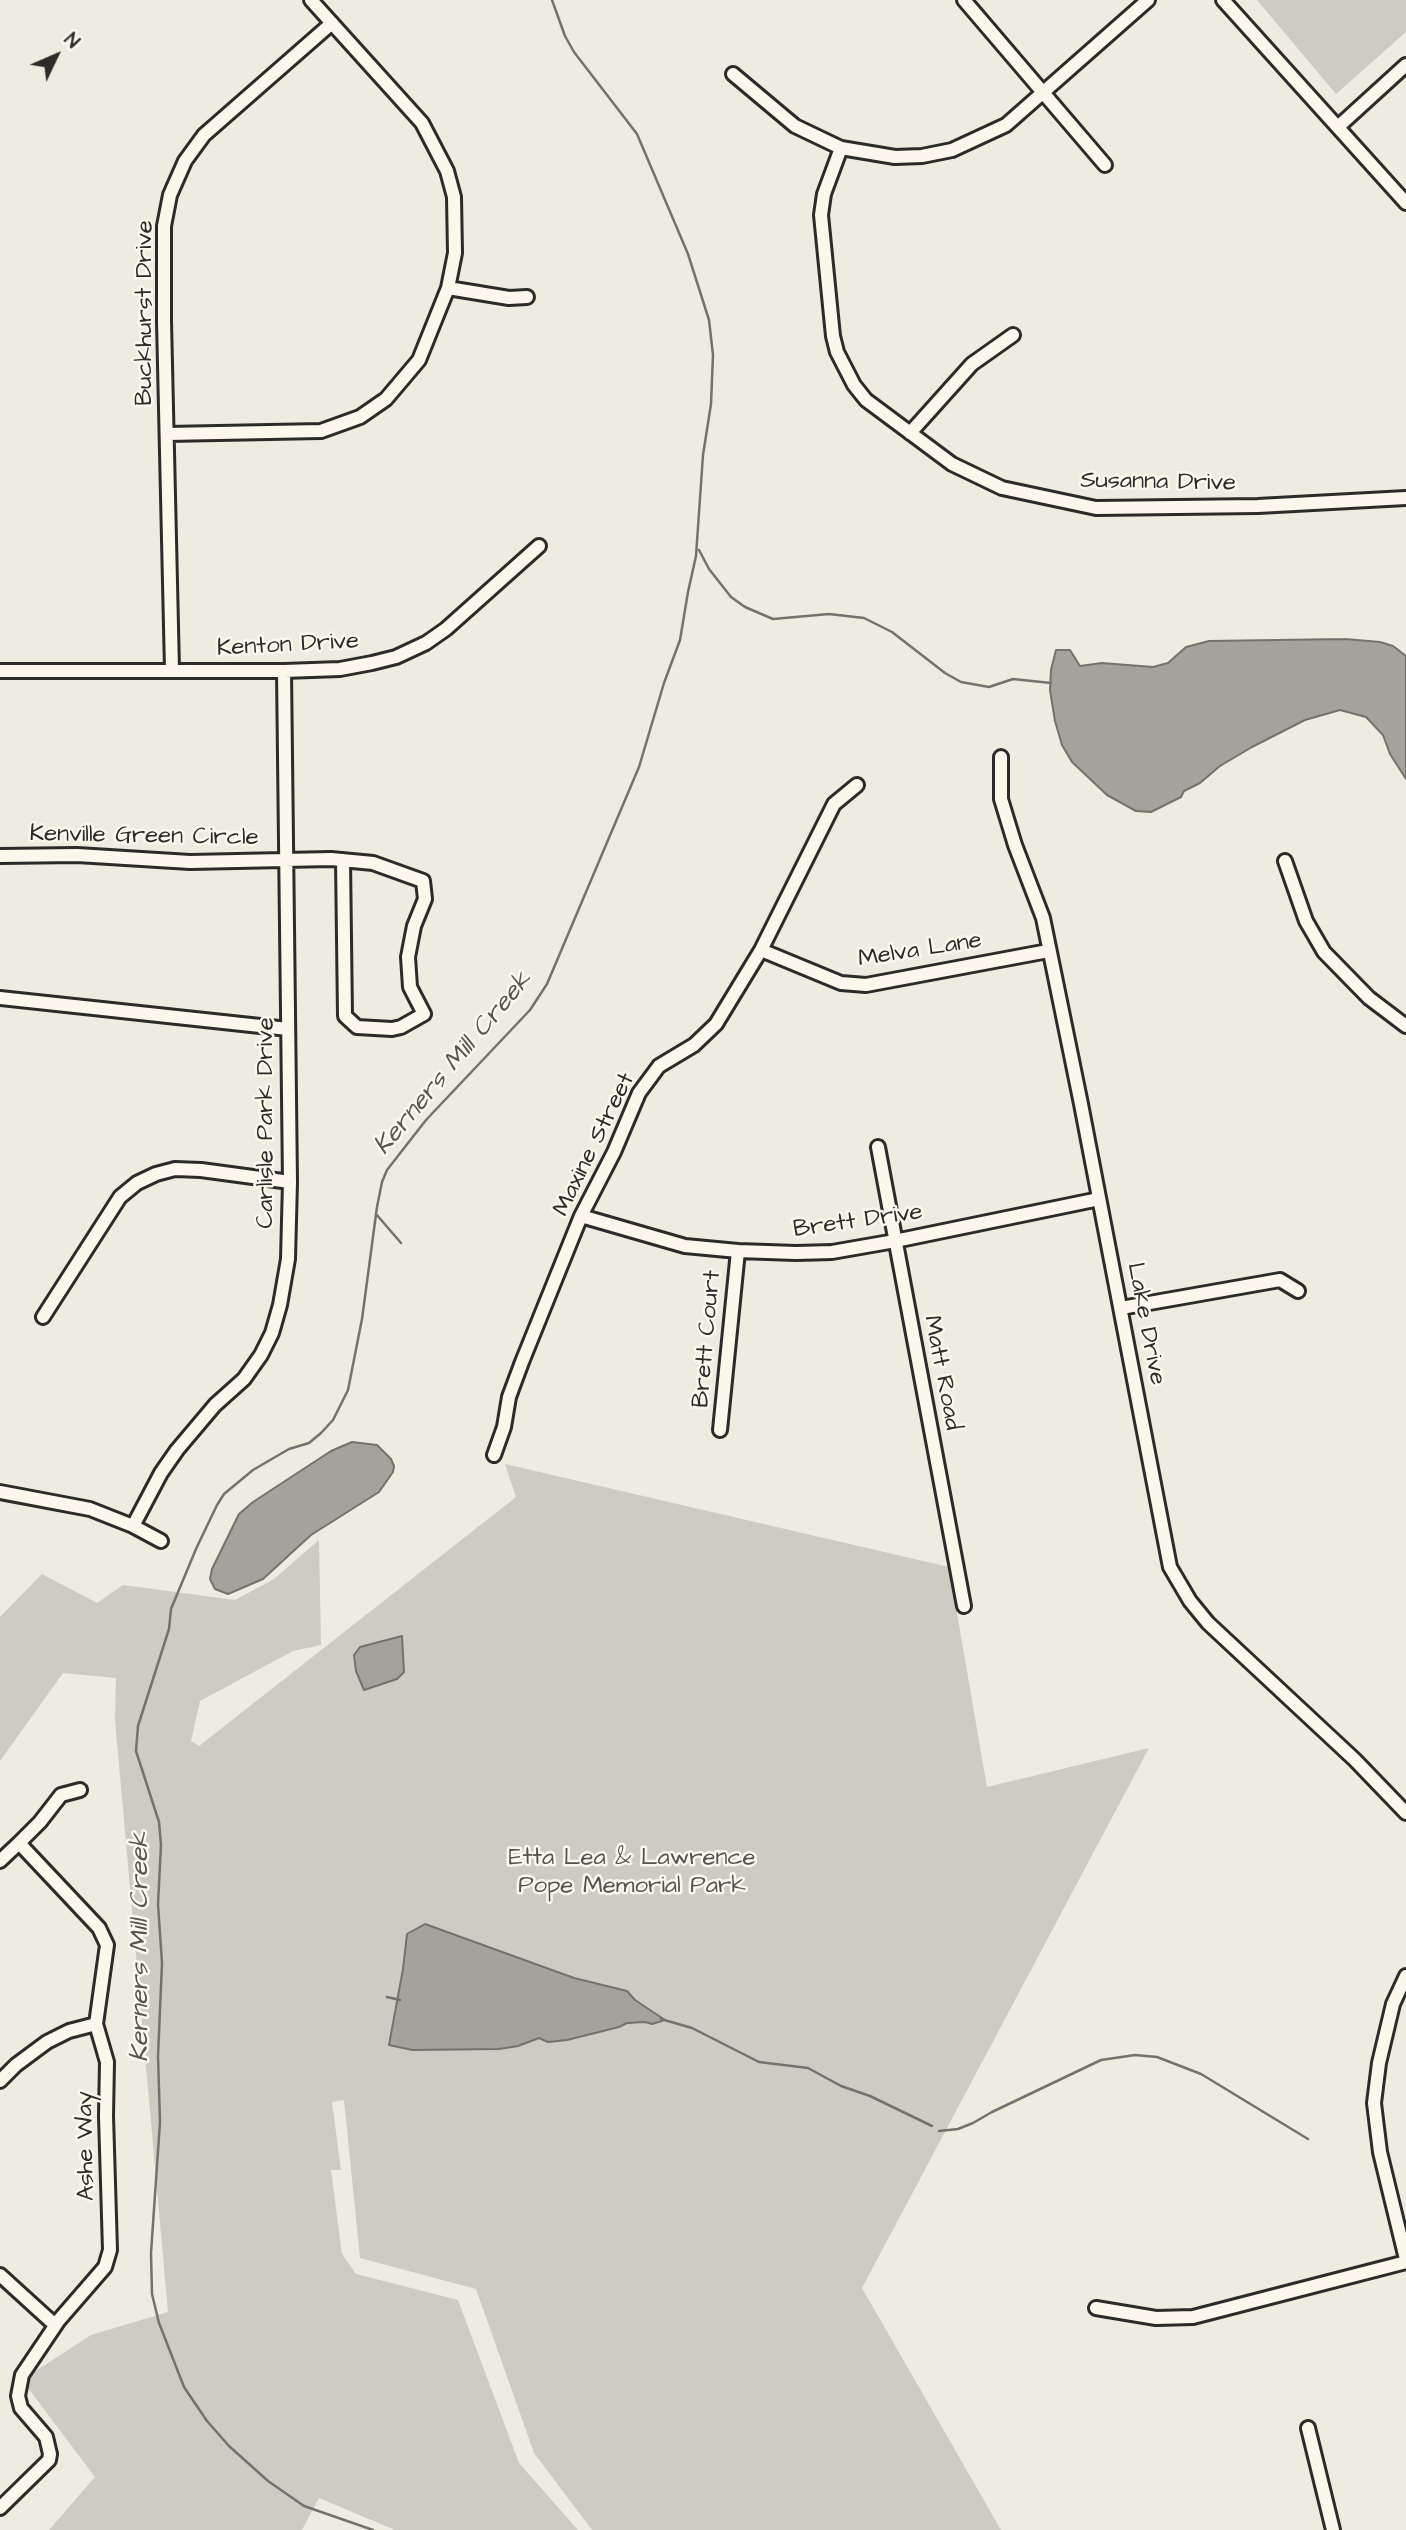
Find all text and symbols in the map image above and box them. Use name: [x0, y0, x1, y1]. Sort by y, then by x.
north arrow: [21, 21, 91, 91]
text: N: [58, 27, 85, 55]
street label: Buckhurst Drive: [132, 220, 160, 406]
street label: Susanna Drive: [1080, 467, 1236, 499]
street label: Kenton Drive: [216, 628, 360, 664]
street label: Kenville Green Circle: [29, 821, 259, 853]
street label: Melva Lane: [856, 927, 984, 975]
water label: Kerners Mill Creek: [368, 966, 540, 1162]
street label: Carlisle Park Drive: [253, 1017, 281, 1229]
street label: Maxine Street: [548, 1069, 642, 1221]
street label: Brett Drive: [792, 1199, 924, 1245]
street label: Lake Drive: [1119, 1260, 1171, 1388]
street label: Brett Court: [688, 1269, 728, 1409]
street label: Matt Road: [916, 1313, 966, 1433]
water label: Kerners Mill Creek: [126, 1832, 158, 2062]
park label: Etta Lea & Lawrence Pope Memorial Park: [508, 1845, 756, 1901]
street label: Ashe Way: [72, 2091, 102, 2201]

